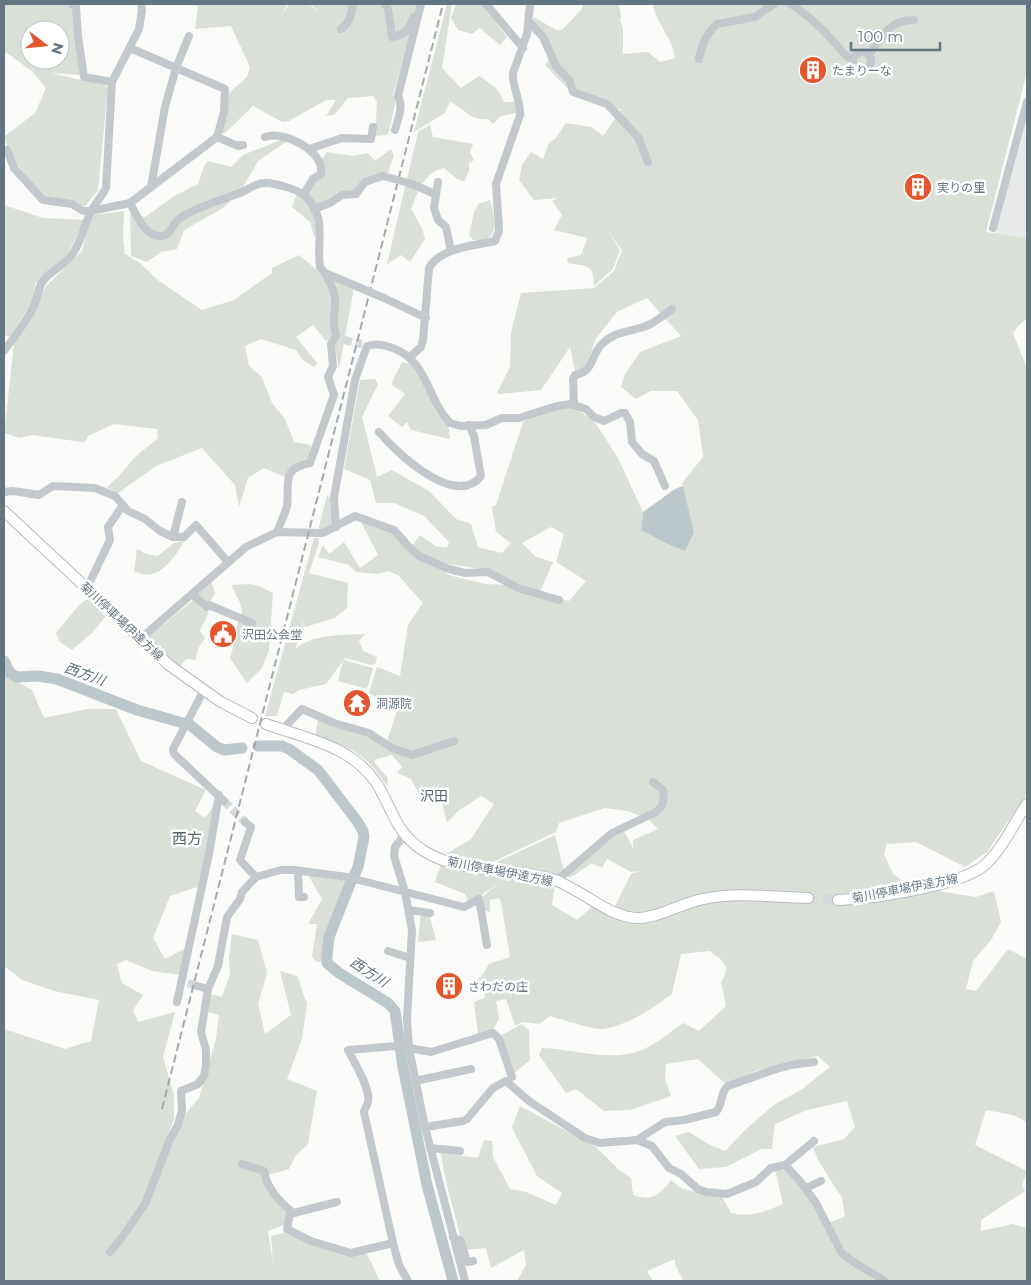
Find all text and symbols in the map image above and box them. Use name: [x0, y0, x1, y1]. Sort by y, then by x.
north arrow: [20, 20, 70, 70]
scale bar: [851, 20, 940, 52]
text: 100 m: [858, 27, 903, 46]
text: N: [47, 41, 68, 57]
building icon: たまりーな: [798, 55, 828, 85]
place label: たまりーな: [832, 63, 892, 78]
building icon: 実りの里: [903, 172, 933, 202]
place label: 実りの里: [937, 180, 985, 195]
street label: 菊川停車場伊達方線: [77, 579, 167, 663]
public building icon: 沢田公会堂: [208, 619, 238, 649]
place label: 沢田公会堂: [242, 627, 302, 642]
water label: 西方川: [62, 658, 110, 690]
temple icon: 洞源院: [342, 688, 372, 718]
place label: 洞源院: [376, 696, 412, 711]
district label: 沢田: [420, 787, 448, 805]
district label: 西方: [172, 829, 202, 848]
street label: 菊川停車場伊達方線: [446, 853, 554, 889]
street label: 菊川停車場伊達方線: [851, 870, 959, 906]
water label: 西方川: [346, 953, 393, 992]
building icon: さわだの庄: [434, 971, 464, 1001]
place label: さわだの庄: [468, 979, 528, 994]

